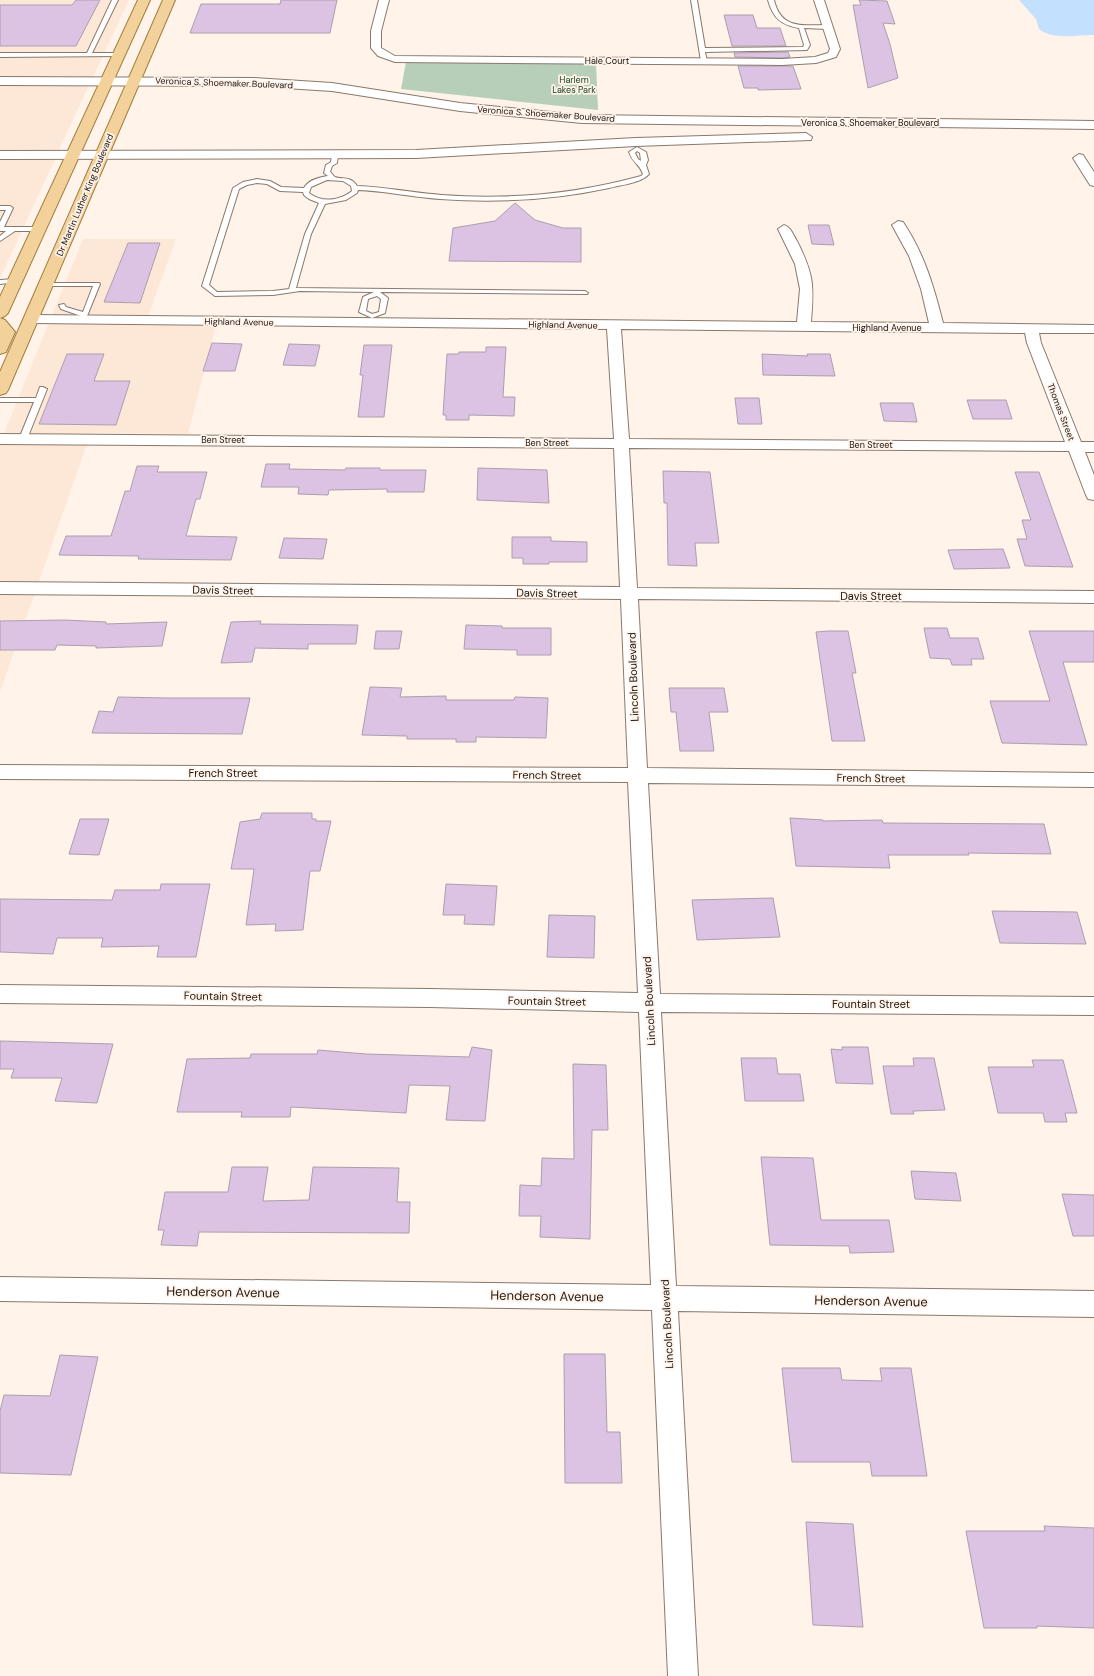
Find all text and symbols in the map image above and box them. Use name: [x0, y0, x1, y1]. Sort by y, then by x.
street label: Hale Court: [585, 55, 630, 67]
park label: Harlem Lakes Park: [552, 74, 596, 96]
street label: Veronica S. Shoemaker Boulevard: [155, 75, 294, 91]
street label: Veronica S. Shoemaker Boulevard: [477, 103, 616, 125]
street label: Veronica S. Shoemaker Boulevard: [801, 117, 939, 129]
street label: Dr Martin Luther King Boulevard: [54, 132, 116, 258]
street label: Highland Avenue: [204, 315, 274, 329]
street label: Highland Avenue: [528, 318, 598, 332]
street label: Highland Avenue: [852, 322, 922, 334]
street label: Thomas Street: [1044, 381, 1078, 443]
street label: Ben Street: [201, 434, 245, 446]
street label: Ben Street: [525, 437, 569, 449]
street label: Ben Street: [849, 439, 893, 451]
street label: Davis Street: [192, 582, 254, 598]
street label: Davis Street: [516, 585, 578, 601]
street label: Davis Street: [840, 589, 902, 603]
street label: Lincoln Boulevard: [624, 632, 642, 722]
street label: French Street: [188, 766, 258, 780]
street label: French Street: [512, 767, 582, 783]
street label: French Street: [836, 770, 906, 786]
street label: Lincoln Boulevard: [640, 956, 658, 1046]
street label: Fountain Street: [184, 988, 262, 1004]
street label: Fountain Street: [508, 993, 586, 1009]
street label: Fountain Street: [832, 997, 910, 1011]
street label: Lincoln Boulevard: [658, 1279, 676, 1369]
street label: Henderson Avenue: [166, 1283, 280, 1301]
street label: Henderson Avenue: [490, 1287, 604, 1305]
street label: Henderson Avenue: [814, 1292, 928, 1310]

